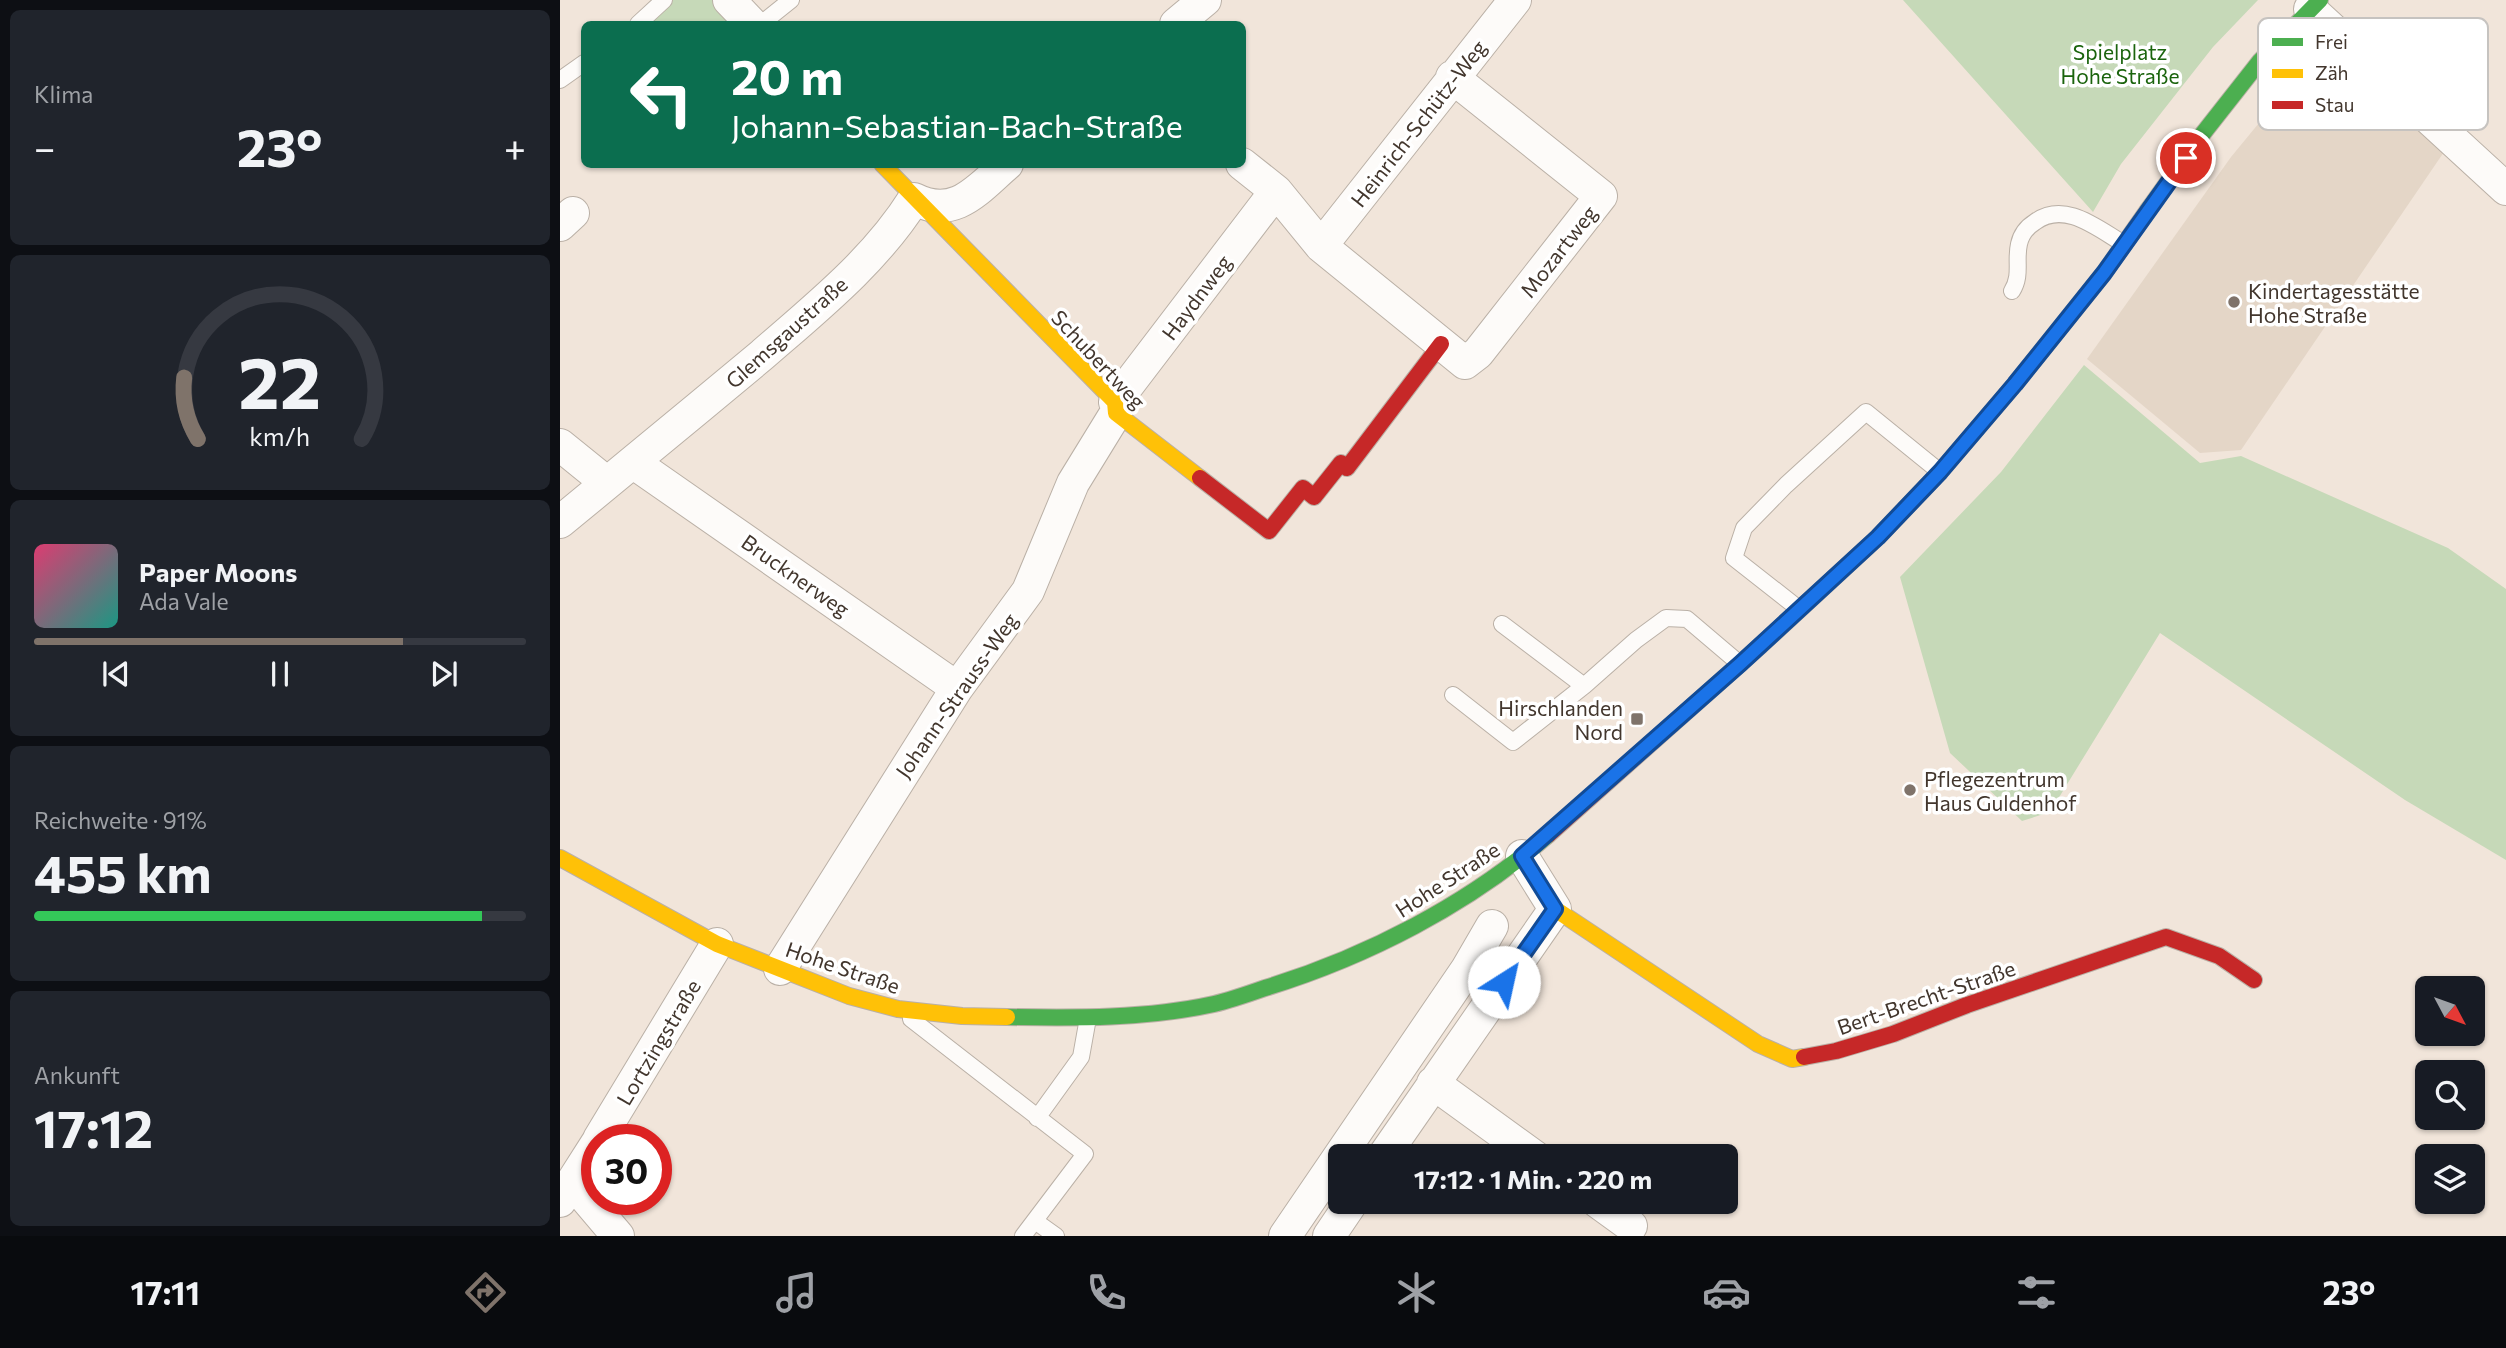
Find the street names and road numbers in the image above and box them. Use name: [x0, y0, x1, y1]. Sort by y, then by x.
street label: Heinrich-Schütz-Weg: [1345, 35, 1491, 211]
street label: Mozartweg: [1514, 200, 1602, 302]
street label: Haydnweg: [1156, 250, 1236, 344]
street label: Glemsgaustraße: [720, 271, 852, 393]
street label: Schubertweg: [1047, 304, 1151, 414]
street label: Brucknerweg: [737, 529, 855, 621]
street label: Johann-Strauss-Weg: [890, 608, 1022, 782]
street label: Hohe Straße: [1390, 836, 1504, 922]
street label: Hohe Straße: [783, 936, 903, 998]
street label: Bert-Brecht-Straße: [1834, 955, 2018, 1039]
street label: Lortzingstraße: [611, 975, 705, 1109]

